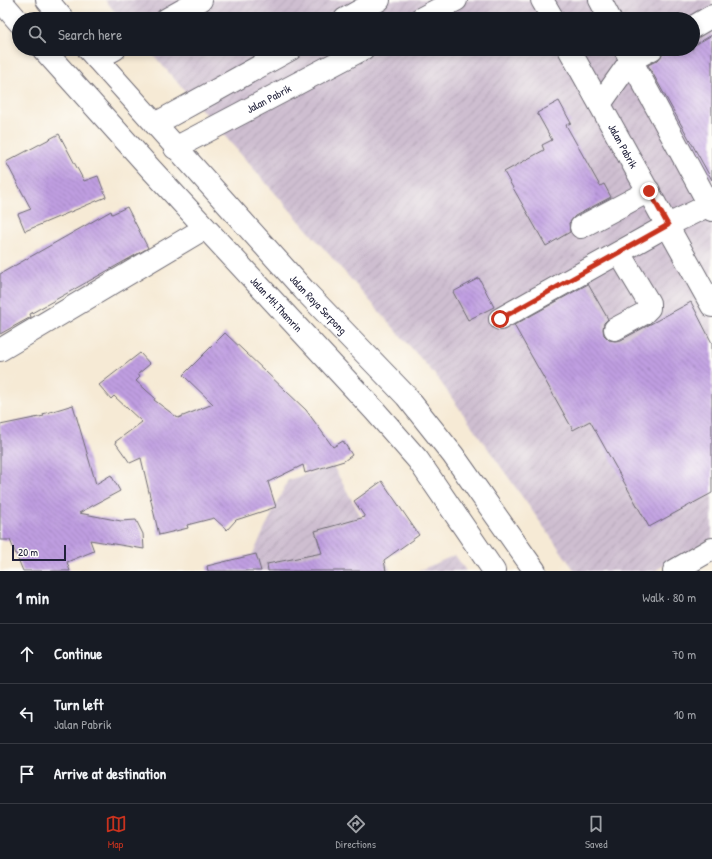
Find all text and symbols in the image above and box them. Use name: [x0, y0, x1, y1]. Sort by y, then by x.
search box: [12, 12, 700, 56]
icon: search: [26, 23, 48, 45]
text: Search here: [58, 24, 122, 45]
street label: Jalan Pabrik: [244, 81, 294, 116]
street label: Jalan Pabrik: [605, 121, 641, 171]
route end: [640, 182, 658, 200]
street label: Jalan Raya Serpong: [287, 272, 350, 337]
street label: Jalan MH.Thamrin: [247, 274, 305, 335]
route start: [491, 310, 509, 328]
scale bar: [12, 543, 66, 562]
text: 20 m: [18, 545, 38, 559]
text: 1 min: [16, 586, 49, 609]
text: Walk · 80 m: [642, 588, 696, 606]
icon: ahead: [16, 643, 38, 665]
text: Continue: [54, 643, 102, 664]
text: 70 m: [672, 645, 696, 663]
text: Turn left: [54, 694, 104, 715]
icon: left: [16, 703, 38, 725]
text: 10 m: [674, 705, 696, 723]
text: Jalan Pabrik: [54, 715, 111, 733]
icon: arrive: [16, 763, 38, 785]
text: Arrive at destination: [54, 763, 166, 784]
tab: Map: [105, 813, 127, 851]
tab: Directions: [336, 813, 376, 851]
tab: Saved: [585, 813, 607, 851]

